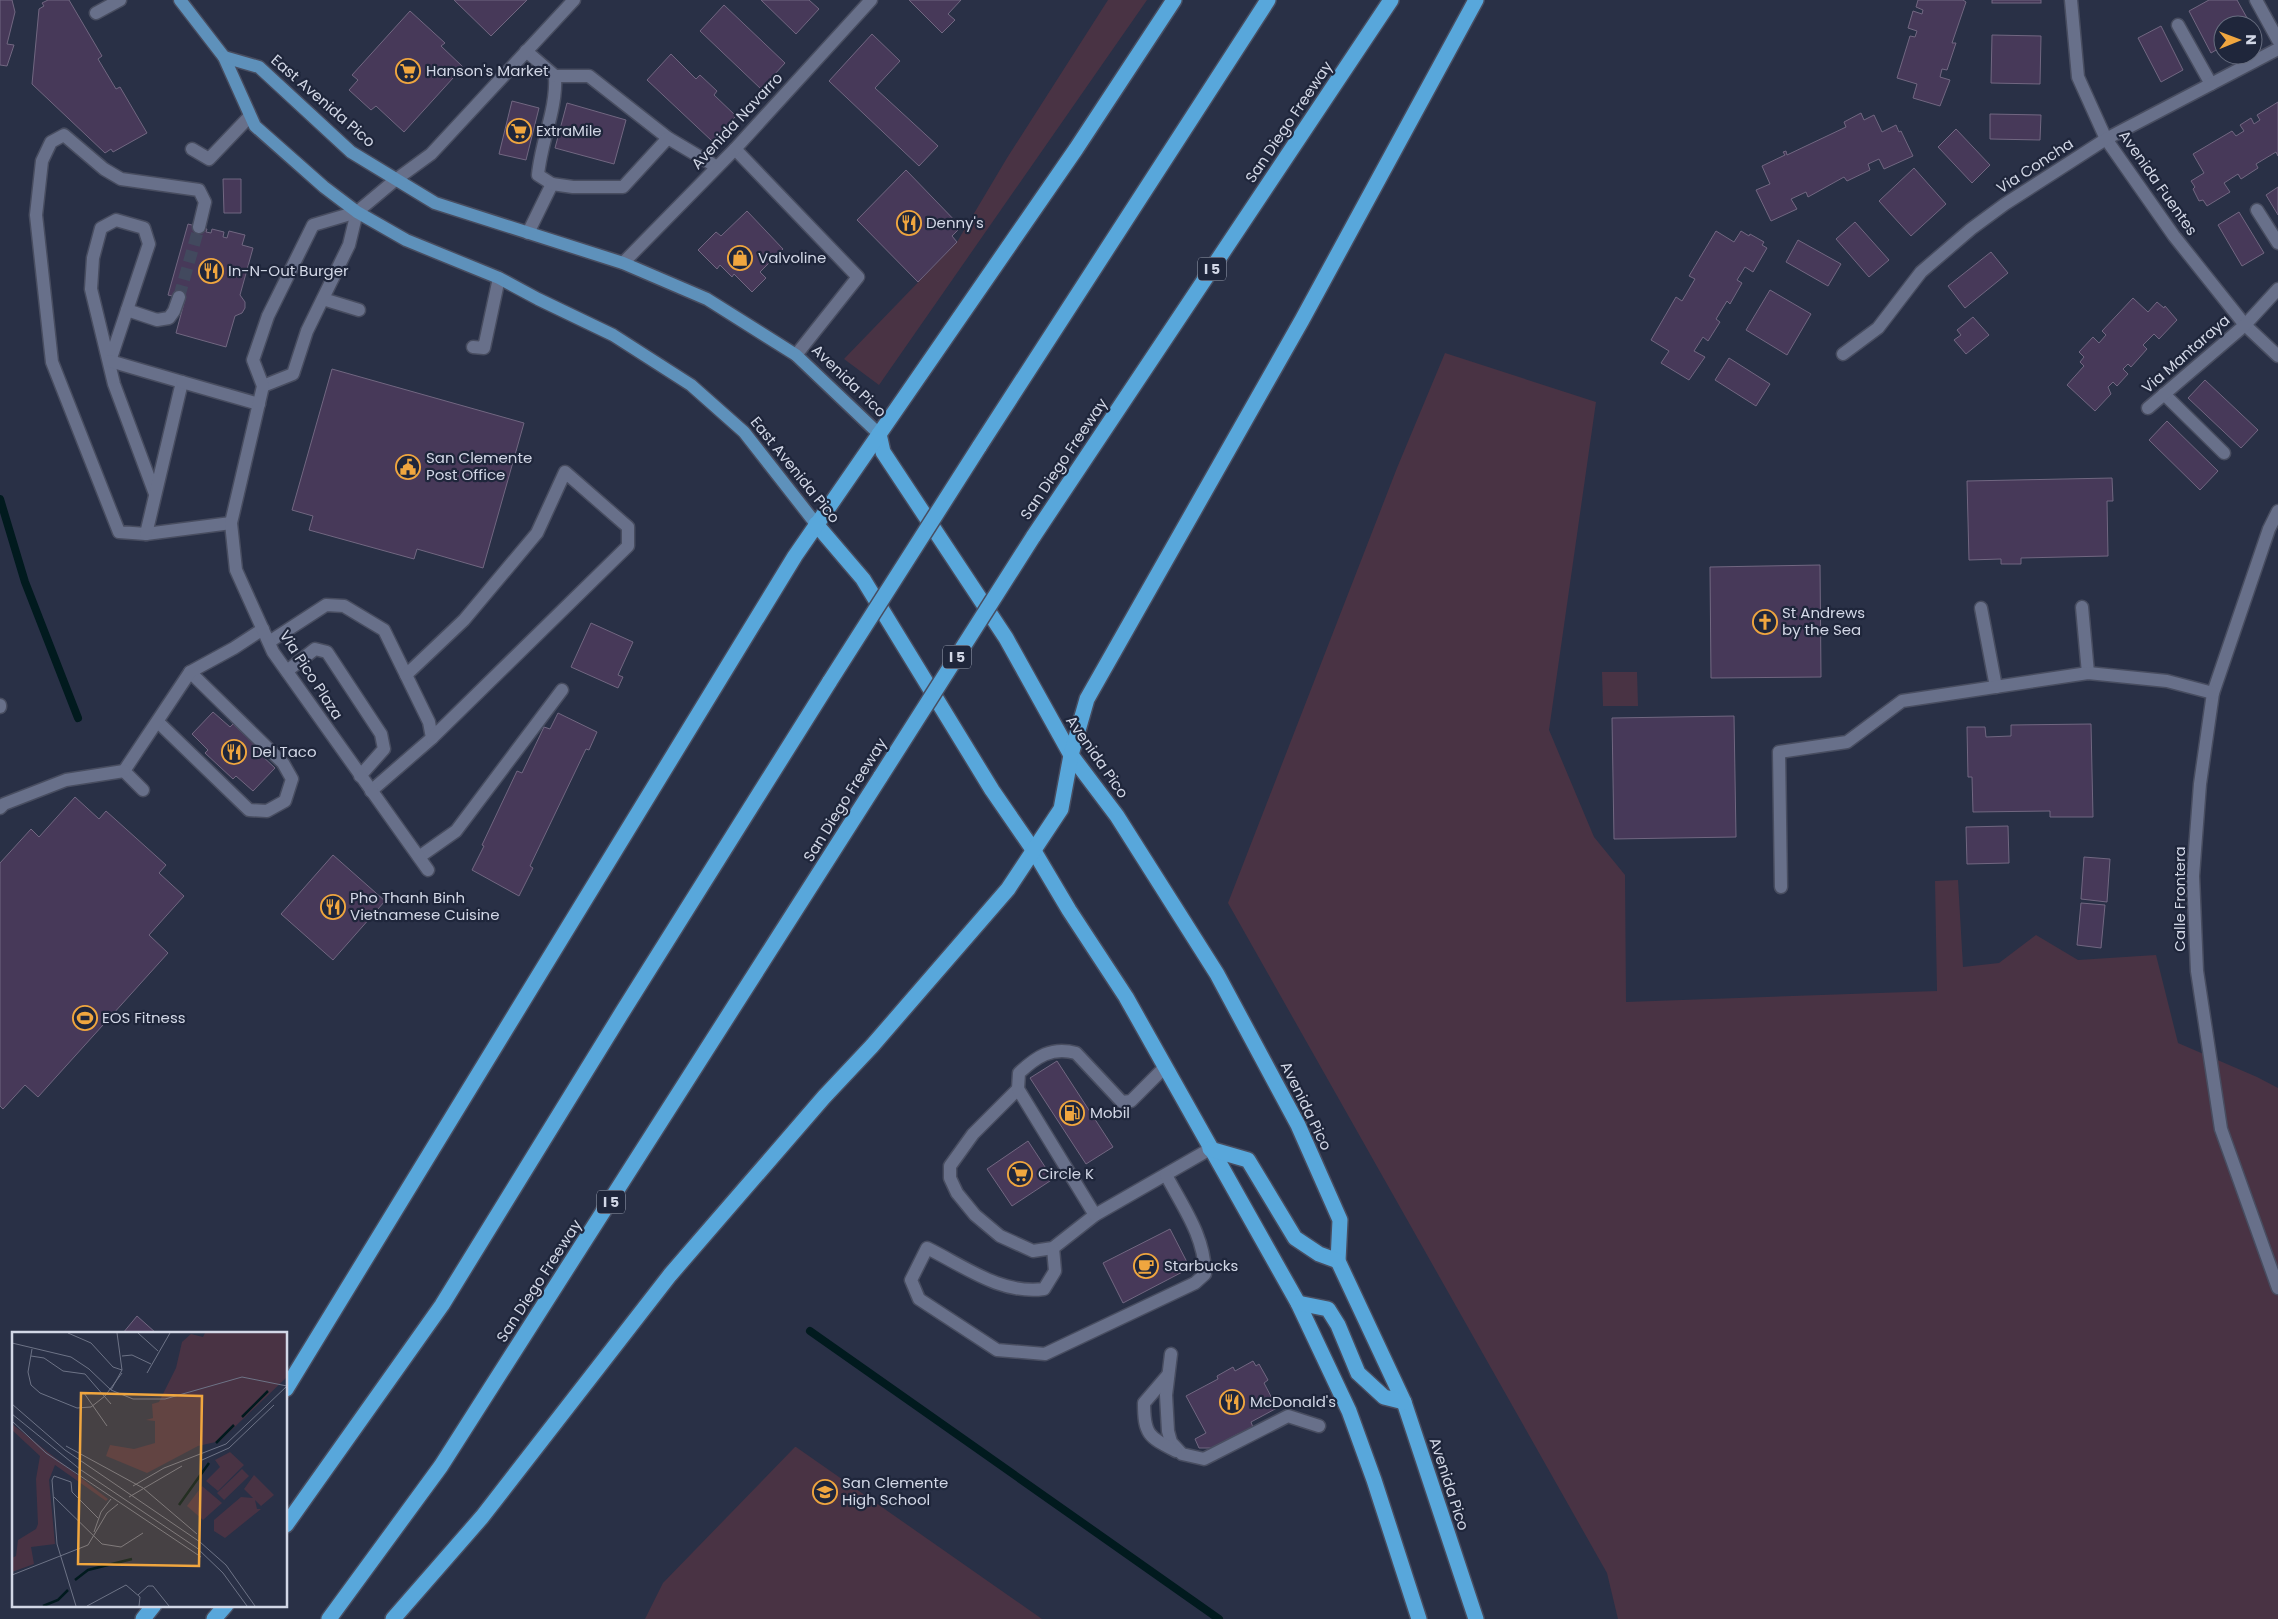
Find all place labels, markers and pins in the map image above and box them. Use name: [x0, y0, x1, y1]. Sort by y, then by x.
supermarket icon: Hanson's Market: [395, 58, 421, 84]
place label: Hanson's Market: [426, 60, 549, 81]
supermarket icon: ExtraMile: [506, 118, 532, 144]
place label: ExtraMile: [536, 120, 602, 141]
restaurant icon: Denny's: [896, 210, 922, 236]
place label: Denny's: [926, 212, 984, 233]
shop icon: Valvoline: [727, 245, 753, 271]
place label: Valvoline: [758, 247, 826, 268]
restaurant icon: In-N-Out Burger: [198, 258, 224, 284]
place label: In-N-Out Burger: [228, 260, 349, 281]
place label: San Clemente Post Office: [426, 447, 532, 485]
public building icon: San Clemente Post Office: [395, 454, 421, 480]
place label: St Andrews by the Sea: [1782, 602, 1865, 640]
church icon: St Andrews by the Sea: [1752, 609, 1778, 635]
restaurant icon: Del Taco: [221, 739, 247, 765]
place label: Del Taco: [252, 741, 317, 762]
place label: Pho Thanh Binh Vietnamese Cuisine: [350, 887, 500, 925]
restaurant icon: Pho Thanh Binh Vietnamese Cuisine: [320, 894, 346, 920]
sports icon: EOS Fitness: [72, 1005, 98, 1031]
place label: EOS Fitness: [102, 1007, 186, 1028]
fuel station icon: Mobil: [1059, 1100, 1085, 1126]
place label: Mobil: [1090, 1102, 1130, 1123]
supermarket icon: Circle K: [1007, 1161, 1033, 1187]
place label: Circle K: [1038, 1163, 1094, 1184]
cafe icon: Starbucks: [1133, 1253, 1159, 1279]
place label: Starbucks: [1164, 1255, 1239, 1276]
restaurant icon: McDonald's: [1219, 1389, 1245, 1415]
place label: McDonald's: [1250, 1391, 1336, 1412]
place label: San Clemente High School: [842, 1472, 948, 1510]
school or university icon: San Clemente High School: [812, 1479, 838, 1505]

